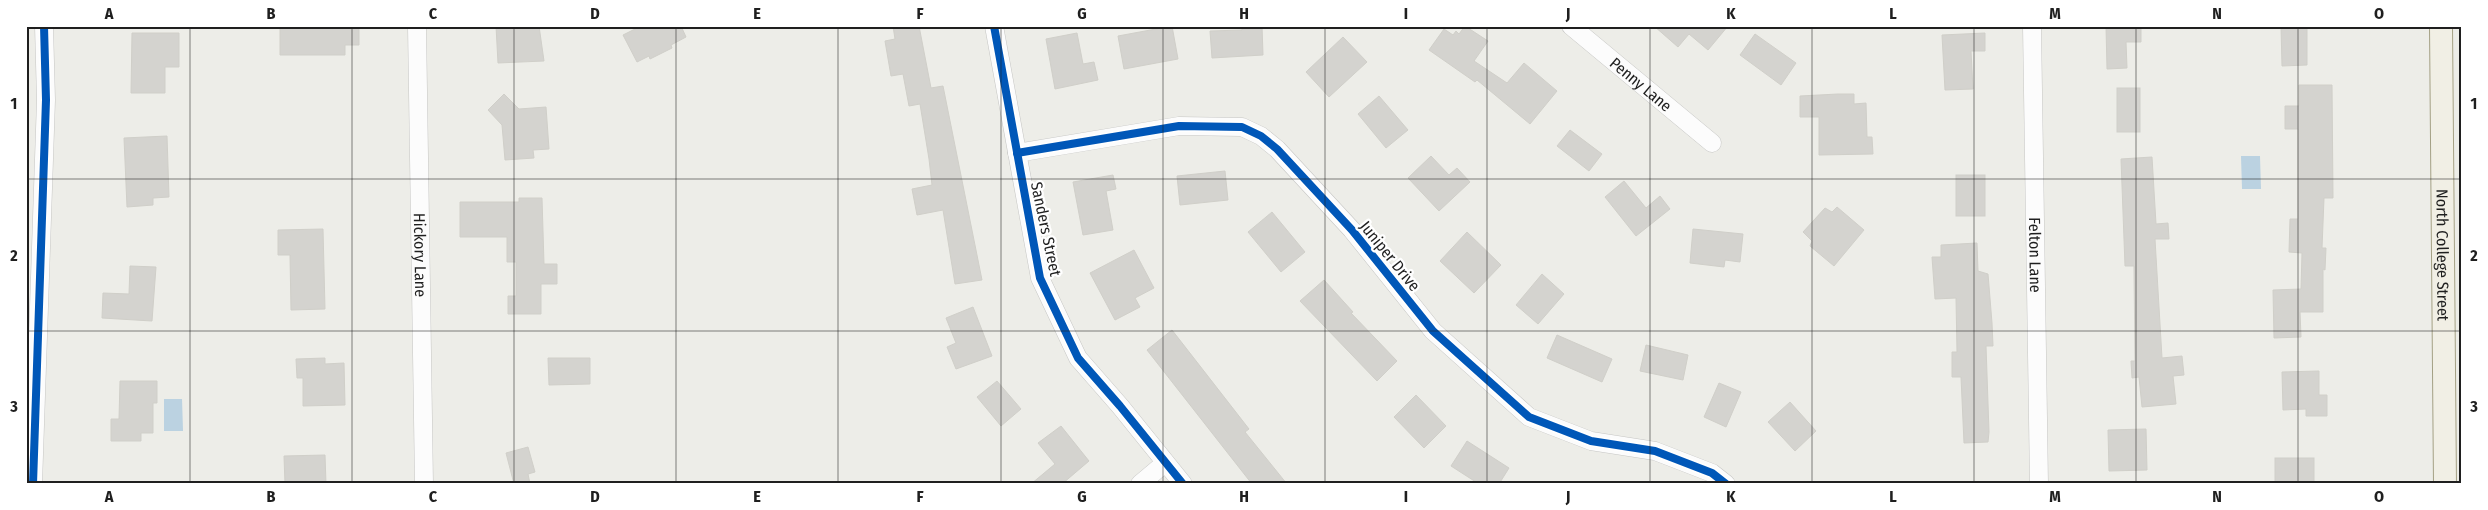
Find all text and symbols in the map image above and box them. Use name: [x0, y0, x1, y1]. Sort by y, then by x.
text: A: [104, 4, 114, 23]
text: B: [267, 4, 276, 23]
text: C: [429, 4, 438, 23]
text: D: [590, 4, 600, 23]
text: E: [753, 4, 761, 23]
text: F: [916, 4, 924, 23]
text: G: [1077, 4, 1087, 23]
text: H: [1239, 4, 1249, 23]
text: I: [1404, 4, 1408, 23]
text: J: [1565, 4, 1570, 23]
text: K: [1726, 4, 1736, 23]
text: L: [1889, 4, 1897, 23]
text: M: [2049, 4, 2061, 23]
text: N: [2212, 4, 2222, 23]
text: O: [2374, 4, 2384, 23]
street label: Penny Lane: [1606, 53, 1676, 115]
text: 1: [11, 94, 17, 113]
text: 1: [2471, 94, 2477, 113]
street label: Sanders Street: [1027, 180, 1065, 279]
street label: North College Street: [2433, 189, 2453, 322]
street label: Hickory Lane: [410, 213, 431, 297]
street label: Juniper Drive: [1356, 217, 1424, 295]
street label: Felton Lane: [2025, 217, 2046, 293]
text: 2: [9, 246, 18, 265]
text: 2: [2469, 246, 2478, 265]
text: 3: [9, 397, 18, 416]
text: 3: [2469, 397, 2478, 416]
text: A: [104, 487, 114, 506]
text: B: [267, 487, 276, 506]
text: C: [429, 487, 438, 506]
text: D: [590, 487, 600, 506]
text: E: [753, 487, 761, 506]
text: F: [916, 487, 924, 506]
text: G: [1077, 487, 1087, 506]
text: H: [1239, 487, 1249, 506]
text: I: [1404, 487, 1408, 506]
text: J: [1565, 487, 1570, 506]
text: K: [1726, 487, 1736, 506]
text: L: [1889, 487, 1897, 506]
text: M: [2049, 487, 2061, 506]
text: N: [2212, 487, 2222, 506]
text: O: [2374, 487, 2384, 506]

